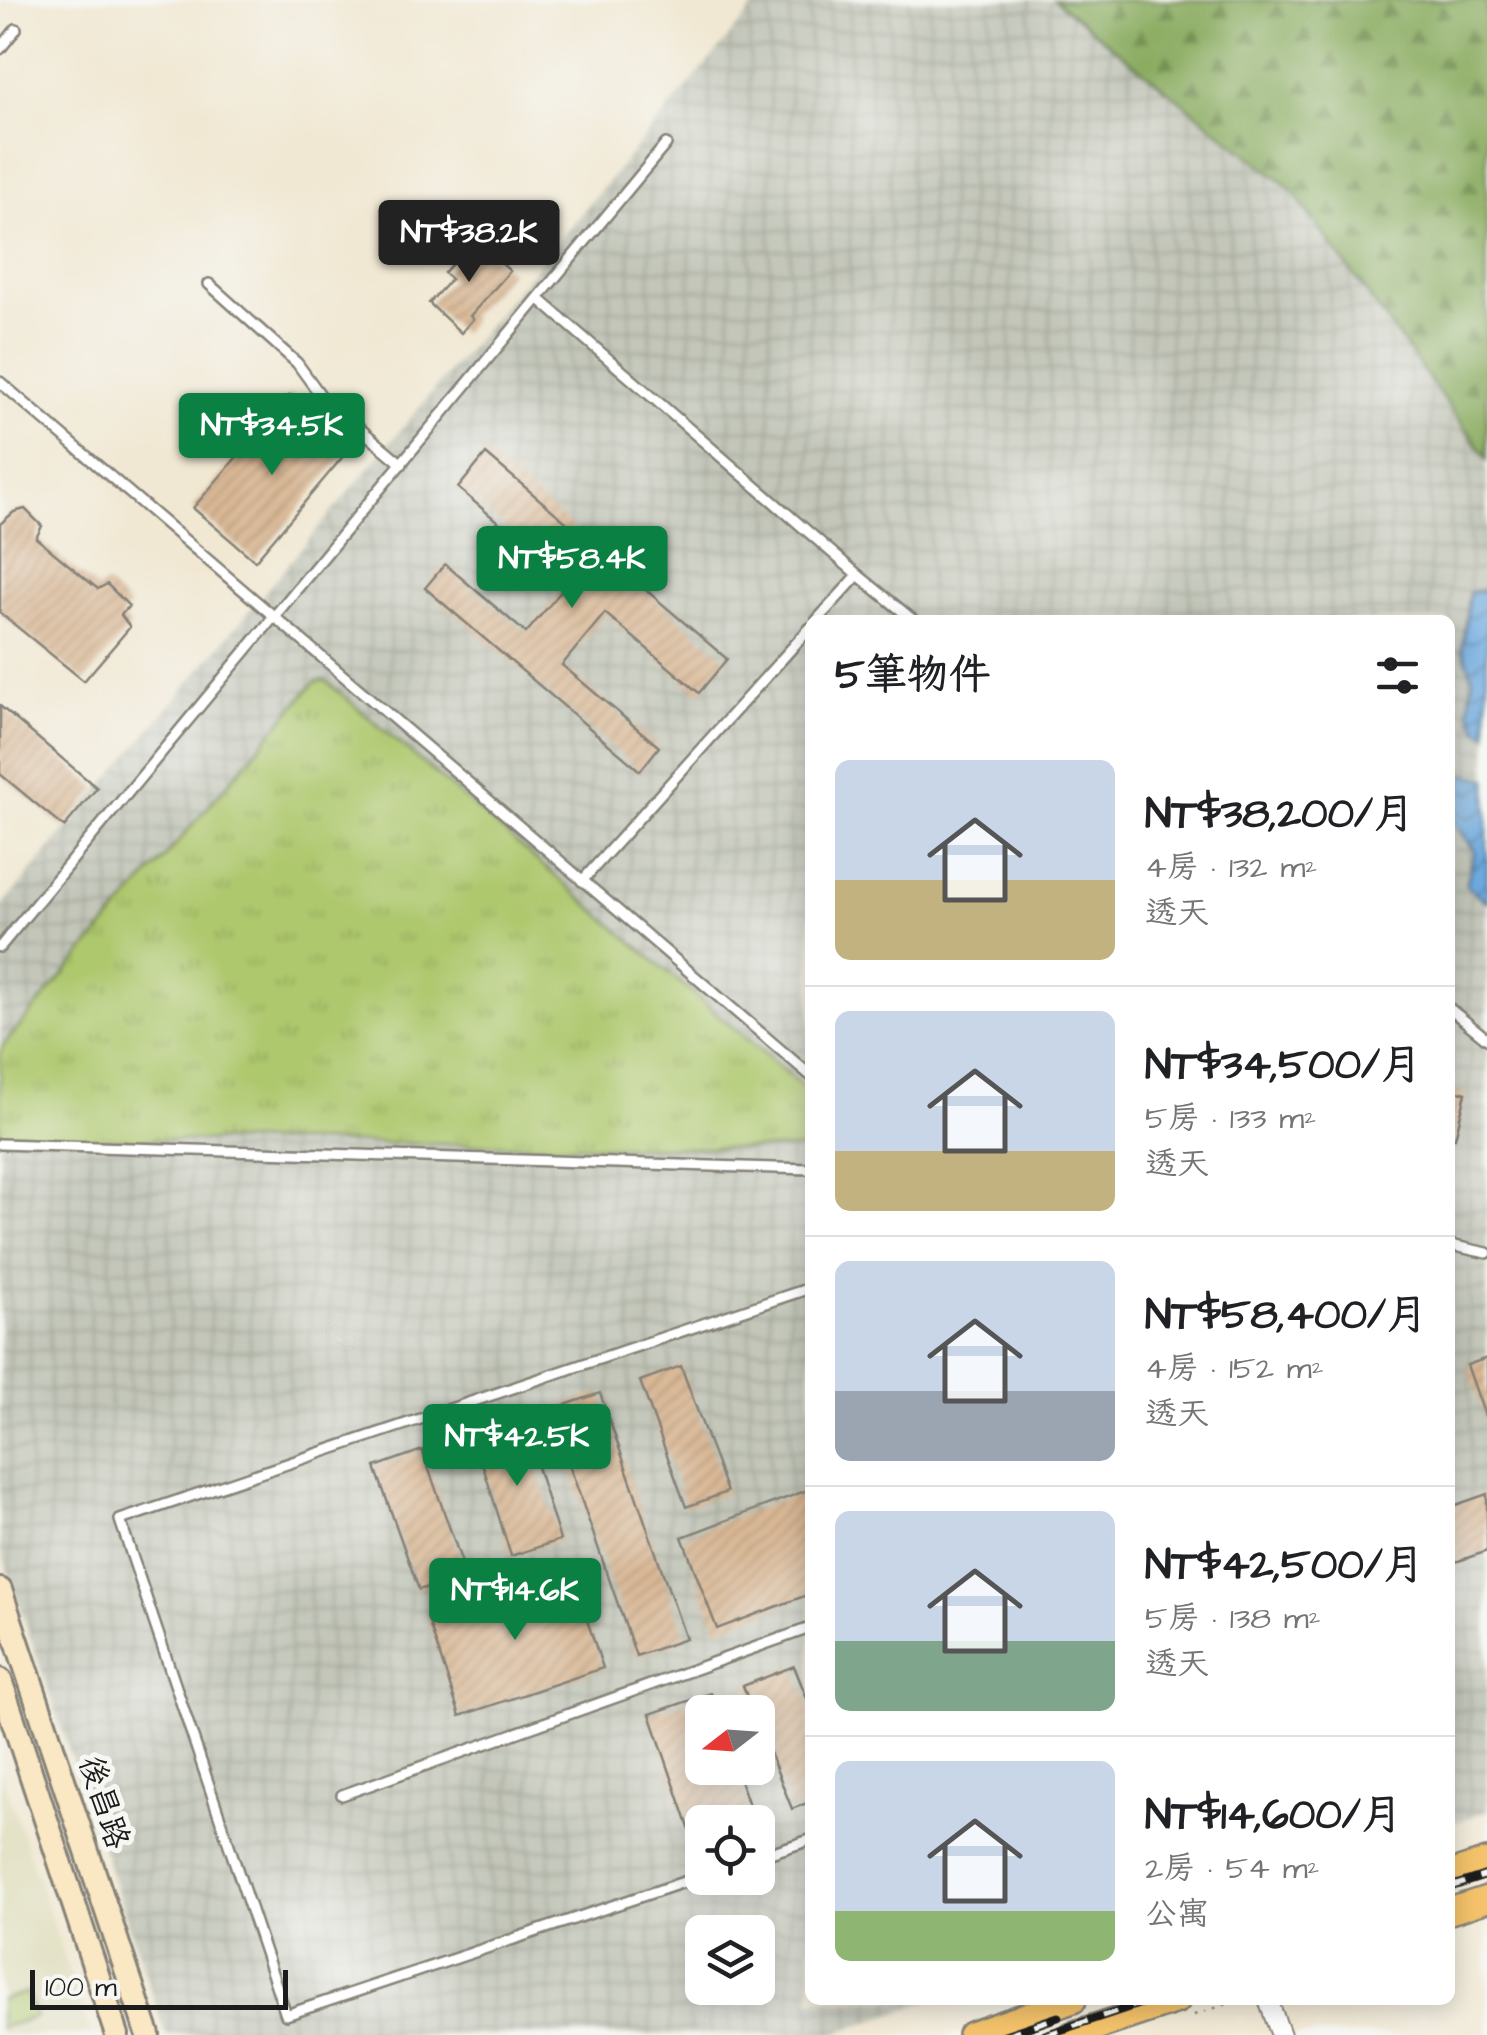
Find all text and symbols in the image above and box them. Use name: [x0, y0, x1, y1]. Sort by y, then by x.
pin: NT$38.2K: [366, 200, 572, 285]
text: NT$38.2K: [400, 210, 538, 255]
pin: NT$34.5K: [169, 393, 375, 478]
text: NT$34.5K: [201, 403, 343, 448]
pin: NT$58.4K: [469, 526, 675, 611]
text: NT$58.4K: [499, 536, 645, 581]
text: 5筆物件: [835, 647, 991, 705]
icon: filters: [1370, 648, 1425, 703]
text: NT$38,200/月: [1145, 786, 1415, 844]
icon: home: [915, 800, 1035, 920]
text: 4房 · 132 m²: [1145, 845, 1317, 890]
text: 透天: [1145, 891, 1209, 936]
text: NT$34,500/月: [1145, 1037, 1422, 1095]
icon: home: [915, 1051, 1035, 1171]
text: 5房 · 133 m²: [1145, 1096, 1316, 1141]
text: 透天: [1145, 1142, 1209, 1187]
text: NT$58,400/月: [1145, 1287, 1428, 1345]
icon: home: [915, 1301, 1035, 1421]
text: 4房 · 152 m²: [1145, 1346, 1324, 1391]
text: 透天: [1145, 1392, 1209, 1437]
pin: NT$42.5K: [414, 1404, 620, 1489]
text: NT$42.5K: [445, 1414, 589, 1459]
text: NT$42,500/月: [1145, 1537, 1425, 1595]
icon: home: [915, 1551, 1035, 1671]
pin: NT$14.6K: [412, 1558, 618, 1643]
text: NT$14.6K: [451, 1568, 579, 1613]
text: 5房 · 138 m²: [1145, 1596, 1321, 1641]
text: 透天: [1145, 1642, 1209, 1687]
north arrow: [685, 1695, 775, 1785]
map controls: [685, 1695, 775, 2005]
street label: 後昌路: [67, 1750, 140, 1855]
text: NT$14,600/月: [1145, 1787, 1403, 1845]
icon: home: [915, 1801, 1035, 1921]
button: locate: [685, 1805, 775, 1895]
text: 2房 · 54 m²: [1145, 1846, 1320, 1891]
text: 公寓: [1145, 1892, 1209, 1937]
button: layers: [685, 1915, 775, 2005]
scale bar: [30, 1965, 288, 2010]
text: 100 m: [45, 1968, 117, 2007]

